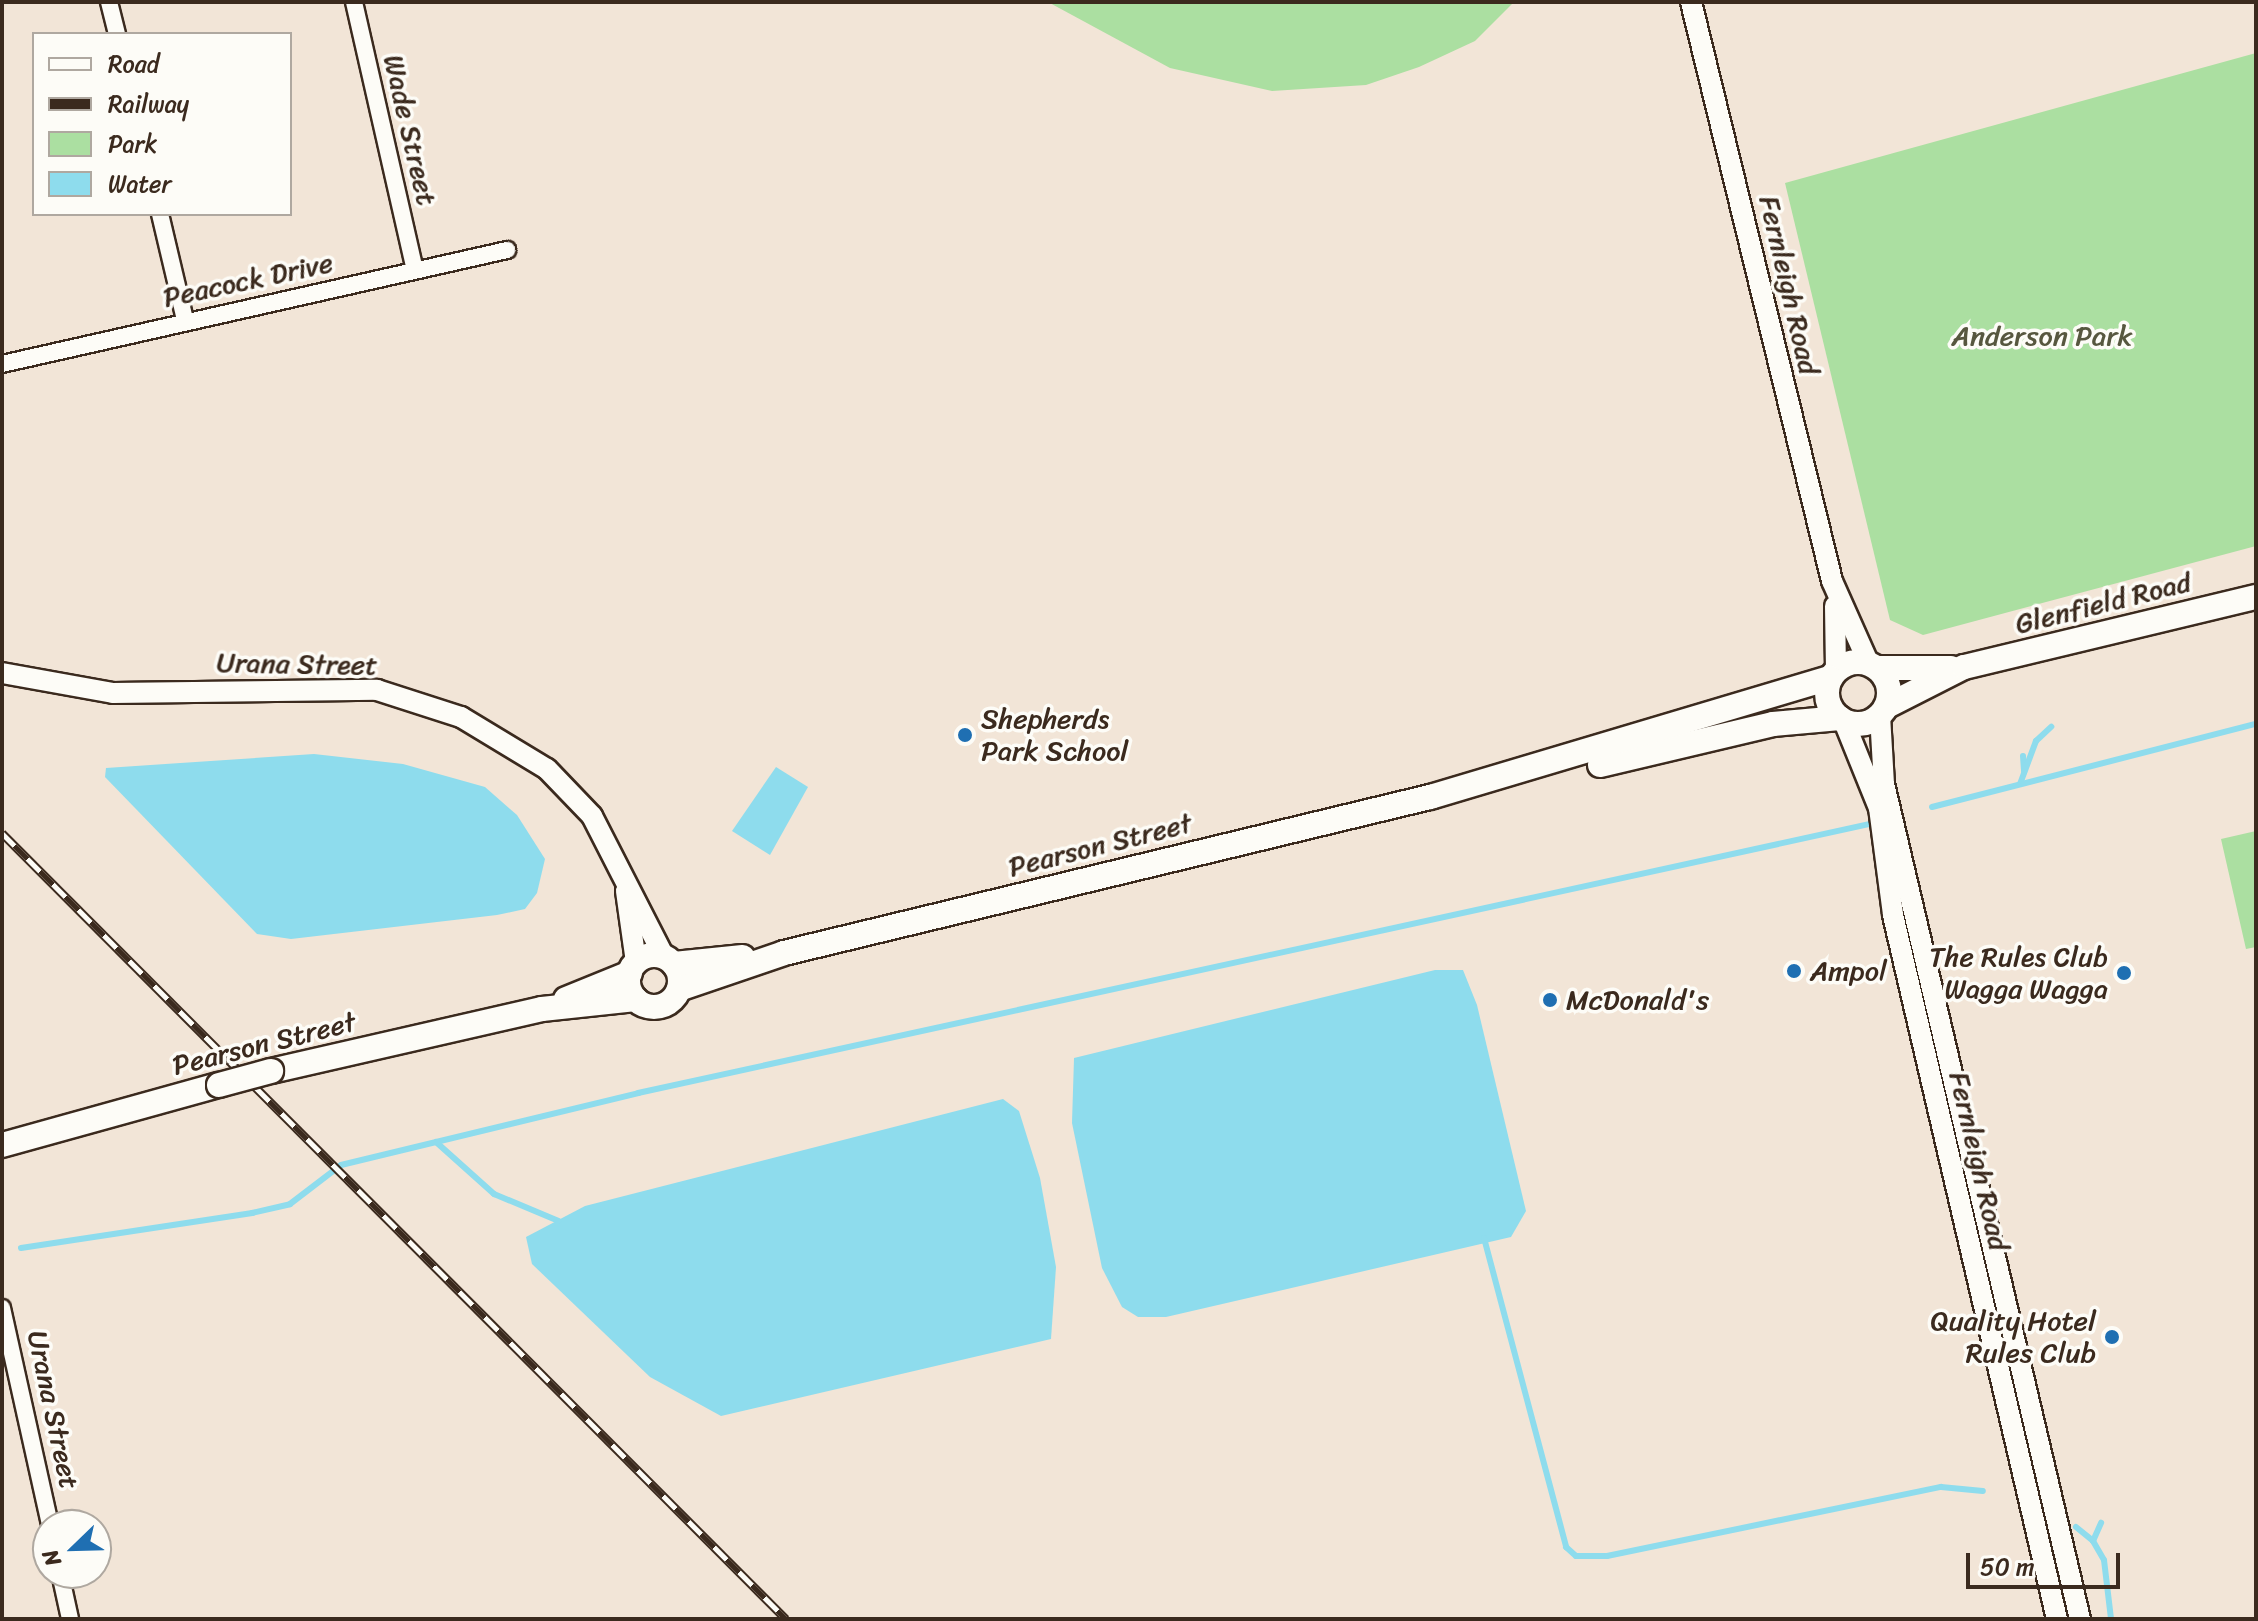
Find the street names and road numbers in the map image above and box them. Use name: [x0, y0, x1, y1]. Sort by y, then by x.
street label: Wade Street: [376, 51, 444, 209]
street label: Fernleigh Road: [1752, 192, 1826, 378]
street label: Peacock Drive: [160, 246, 336, 314]
street label: Glenfield Road: [2012, 565, 2194, 641]
street label: Urana Street: [216, 646, 378, 682]
street label: Pearson Street: [1005, 806, 1195, 884]
street label: Pearson Street: [169, 1005, 359, 1083]
street label: Fernleigh Road: [1942, 1068, 2016, 1254]
street label: Urana Street: [20, 1327, 86, 1493]

